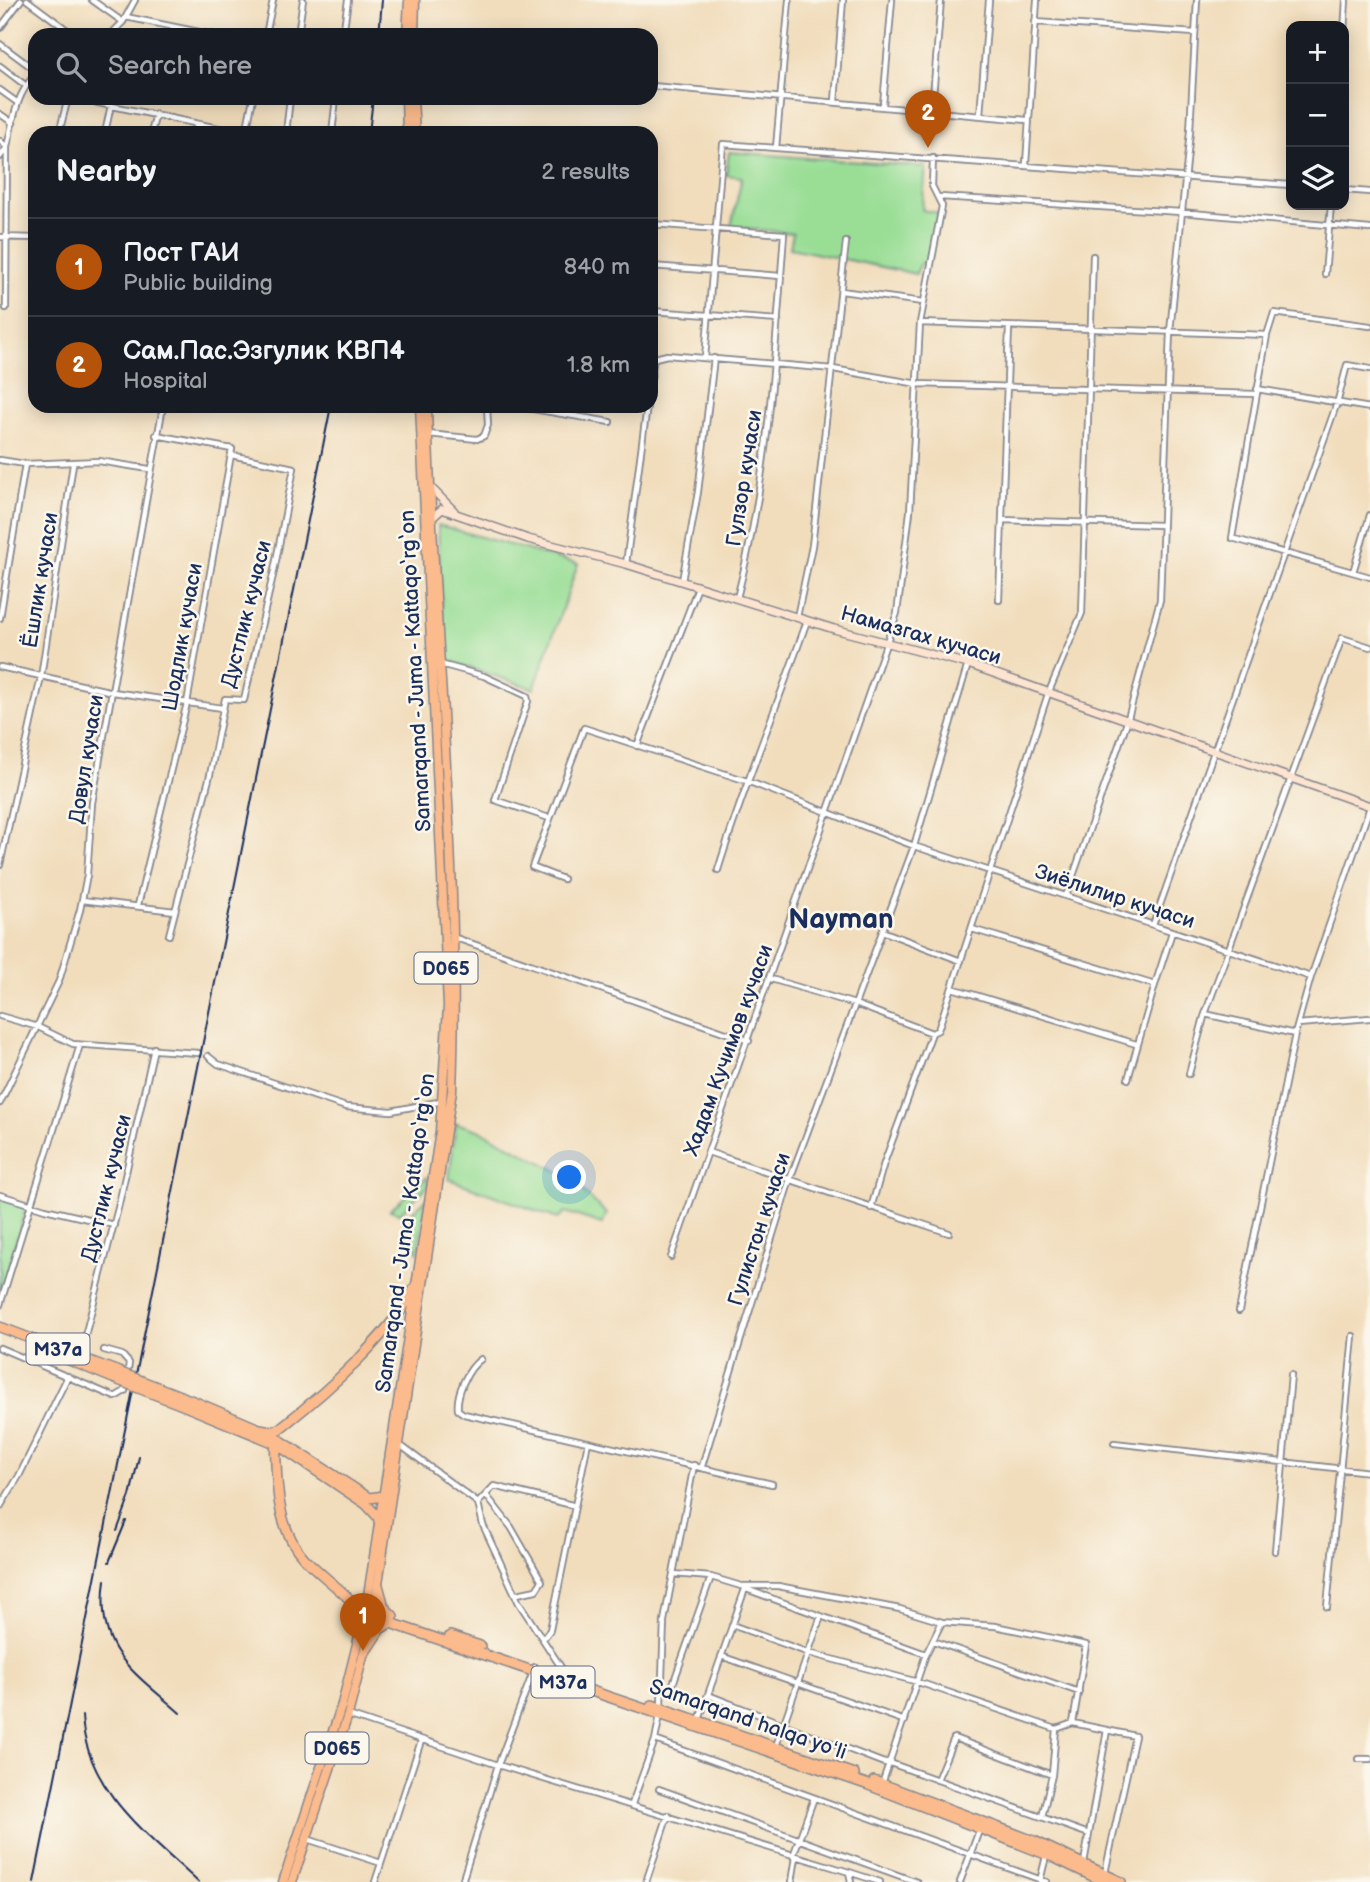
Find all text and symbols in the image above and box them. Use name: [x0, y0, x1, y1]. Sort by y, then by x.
map controls: [1286, 21, 1349, 210]
button: +: [1286, 21, 1349, 84]
search box: [28, 28, 658, 105]
icon: search: [52, 48, 90, 86]
text: Search here: [108, 51, 252, 82]
button: −: [1286, 84, 1349, 147]
pin: 2: [905, 90, 951, 148]
button: layers: [1286, 147, 1349, 210]
text: Nearby: [56, 154, 156, 190]
text: 2 results: [541, 158, 630, 186]
text: Пост ГАИ: [123, 238, 240, 269]
text: 1: [74, 253, 84, 281]
text: 840 m: [564, 253, 630, 281]
text: Public building: [123, 269, 273, 297]
text: Сам.Пас.Эзгулик КВП4: [123, 336, 405, 367]
text: 2: [72, 351, 86, 379]
text: 1.8 km: [567, 351, 630, 379]
text: Hospital: [123, 367, 208, 395]
street label: Гулзор кучаси: [721, 408, 768, 548]
street label: Samarqand - Juma - Kattaqo‘rg‘on: [395, 509, 436, 833]
street label: Ёшлик кучаси: [17, 510, 64, 650]
street label: Дустлик кучаси: [216, 538, 277, 691]
street label: Шодлик кучаси: [157, 561, 208, 713]
street label: Намазгах кучаси: [838, 601, 1004, 670]
street label: Довул кучаси: [64, 693, 109, 825]
street label: Зиёлилир кучаси: [1032, 859, 1198, 934]
district label: Nayman: [788, 903, 894, 936]
street label: Хадам Кучимов кучаси: [679, 941, 778, 1159]
road number: D065: [414, 952, 478, 984]
street label: Samarqand - Juma - Kattaqo‘rg‘on: [371, 1072, 440, 1394]
street label: Дустлик кучаси: [76, 1112, 137, 1265]
street label: Гулистон кучаси: [723, 1150, 796, 1309]
your location: [552, 1160, 586, 1194]
road number: M37a: [27, 1334, 90, 1364]
pin: 1: [340, 1593, 386, 1651]
road number: M37a: [532, 1666, 594, 1698]
street label: Samarqand halqa yoʻli: [646, 1674, 850, 1765]
road number: D065: [306, 1732, 368, 1764]

